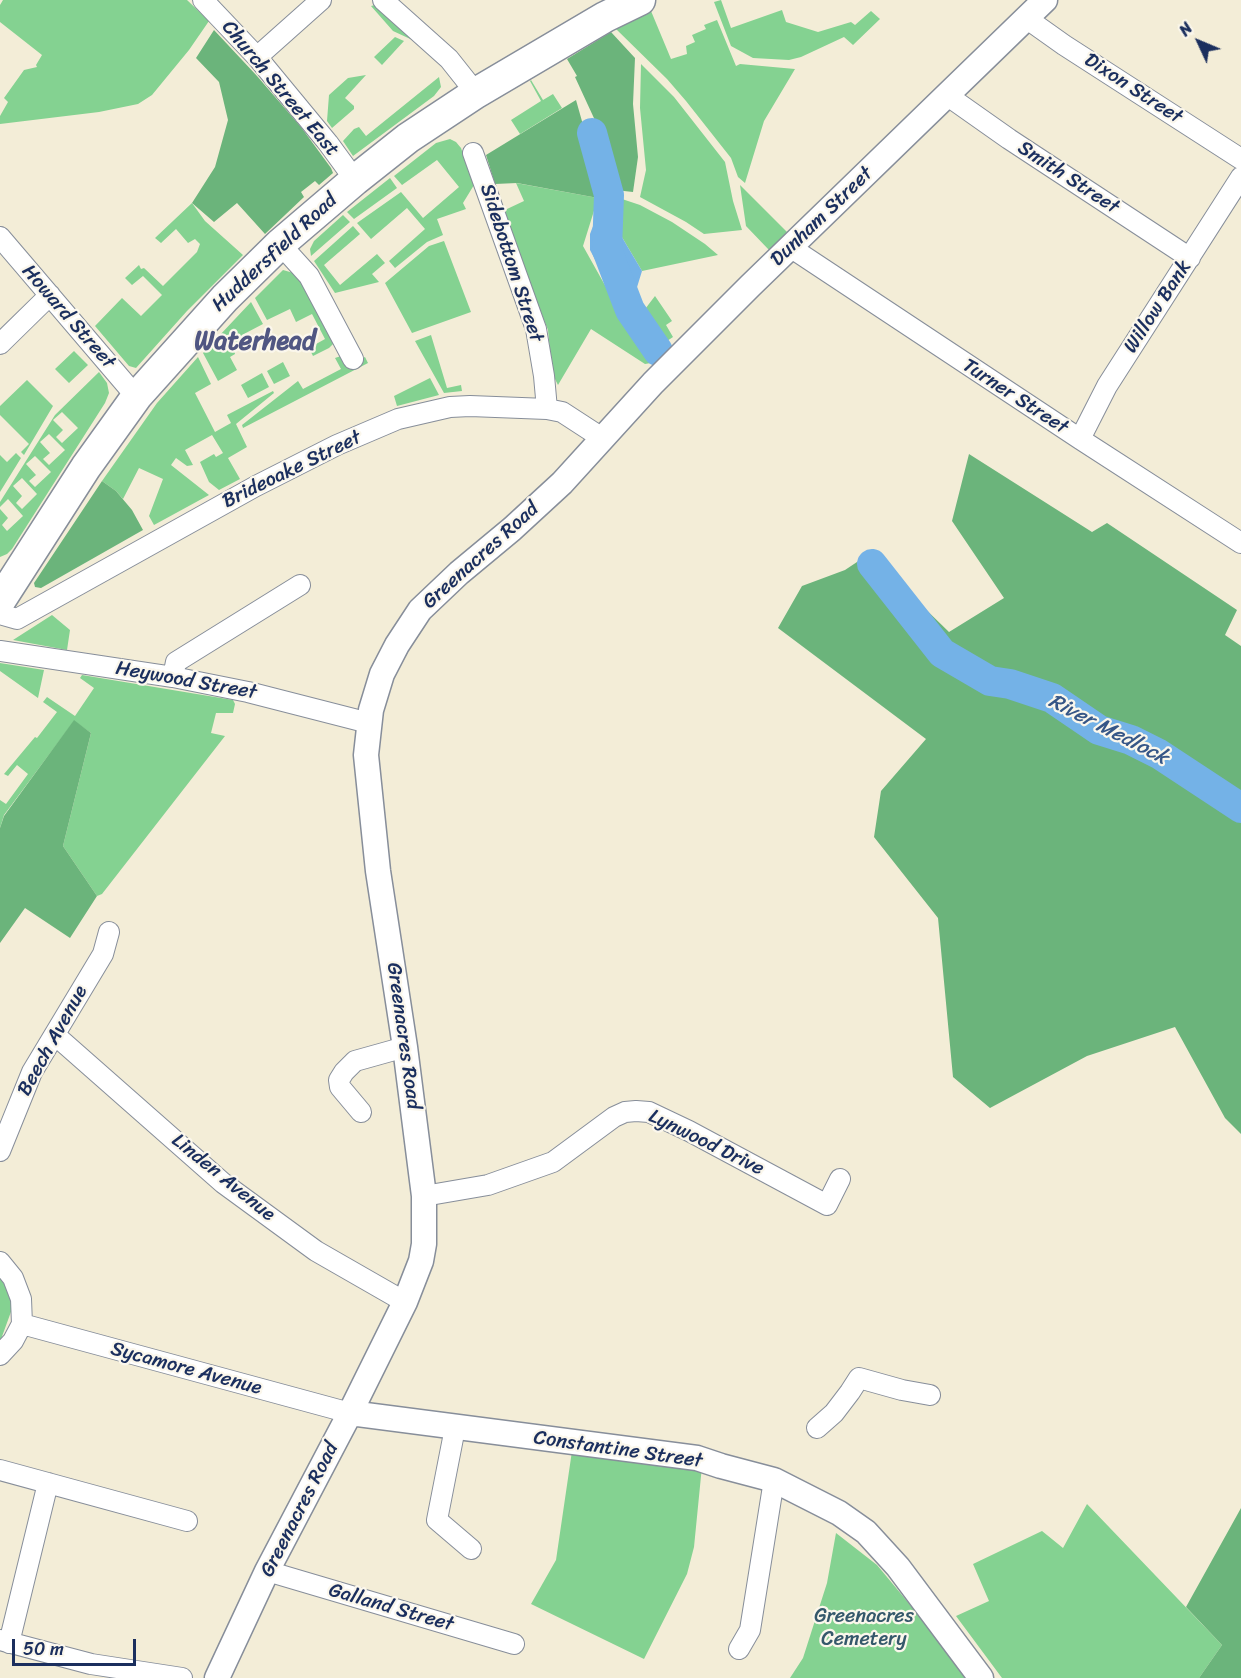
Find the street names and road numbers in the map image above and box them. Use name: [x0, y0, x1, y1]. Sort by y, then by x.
street label: Church Street East: [216, 16, 344, 162]
street label: Dixon Street: [1080, 48, 1186, 130]
street label: Smith Street: [1013, 136, 1123, 220]
street label: Dunham Street: [766, 162, 878, 272]
street label: Sidebottom Street: [474, 181, 548, 345]
street label: Huddersfield Road: [207, 189, 343, 317]
street label: Willow Bank: [1119, 256, 1197, 358]
street label: Howard Street: [16, 260, 120, 374]
street label: Turner Street: [958, 354, 1072, 440]
street label: Brideoake Street: [219, 426, 365, 514]
street label: Greenacres Road: [418, 498, 544, 614]
street label: Heywood Street: [114, 657, 258, 705]
street label: Greenacres Road: [381, 961, 425, 1111]
street label: Beech Avenue: [13, 982, 93, 1100]
street label: Lynwood Drive: [644, 1105, 768, 1181]
street label: Linden Avenue: [166, 1129, 280, 1227]
street label: Sycamore Avenue: [108, 1337, 264, 1401]
street label: Constantine Street: [532, 1426, 704, 1474]
street label: Greenacres Road: [256, 1439, 344, 1581]
street label: Galland Street: [326, 1579, 456, 1637]

